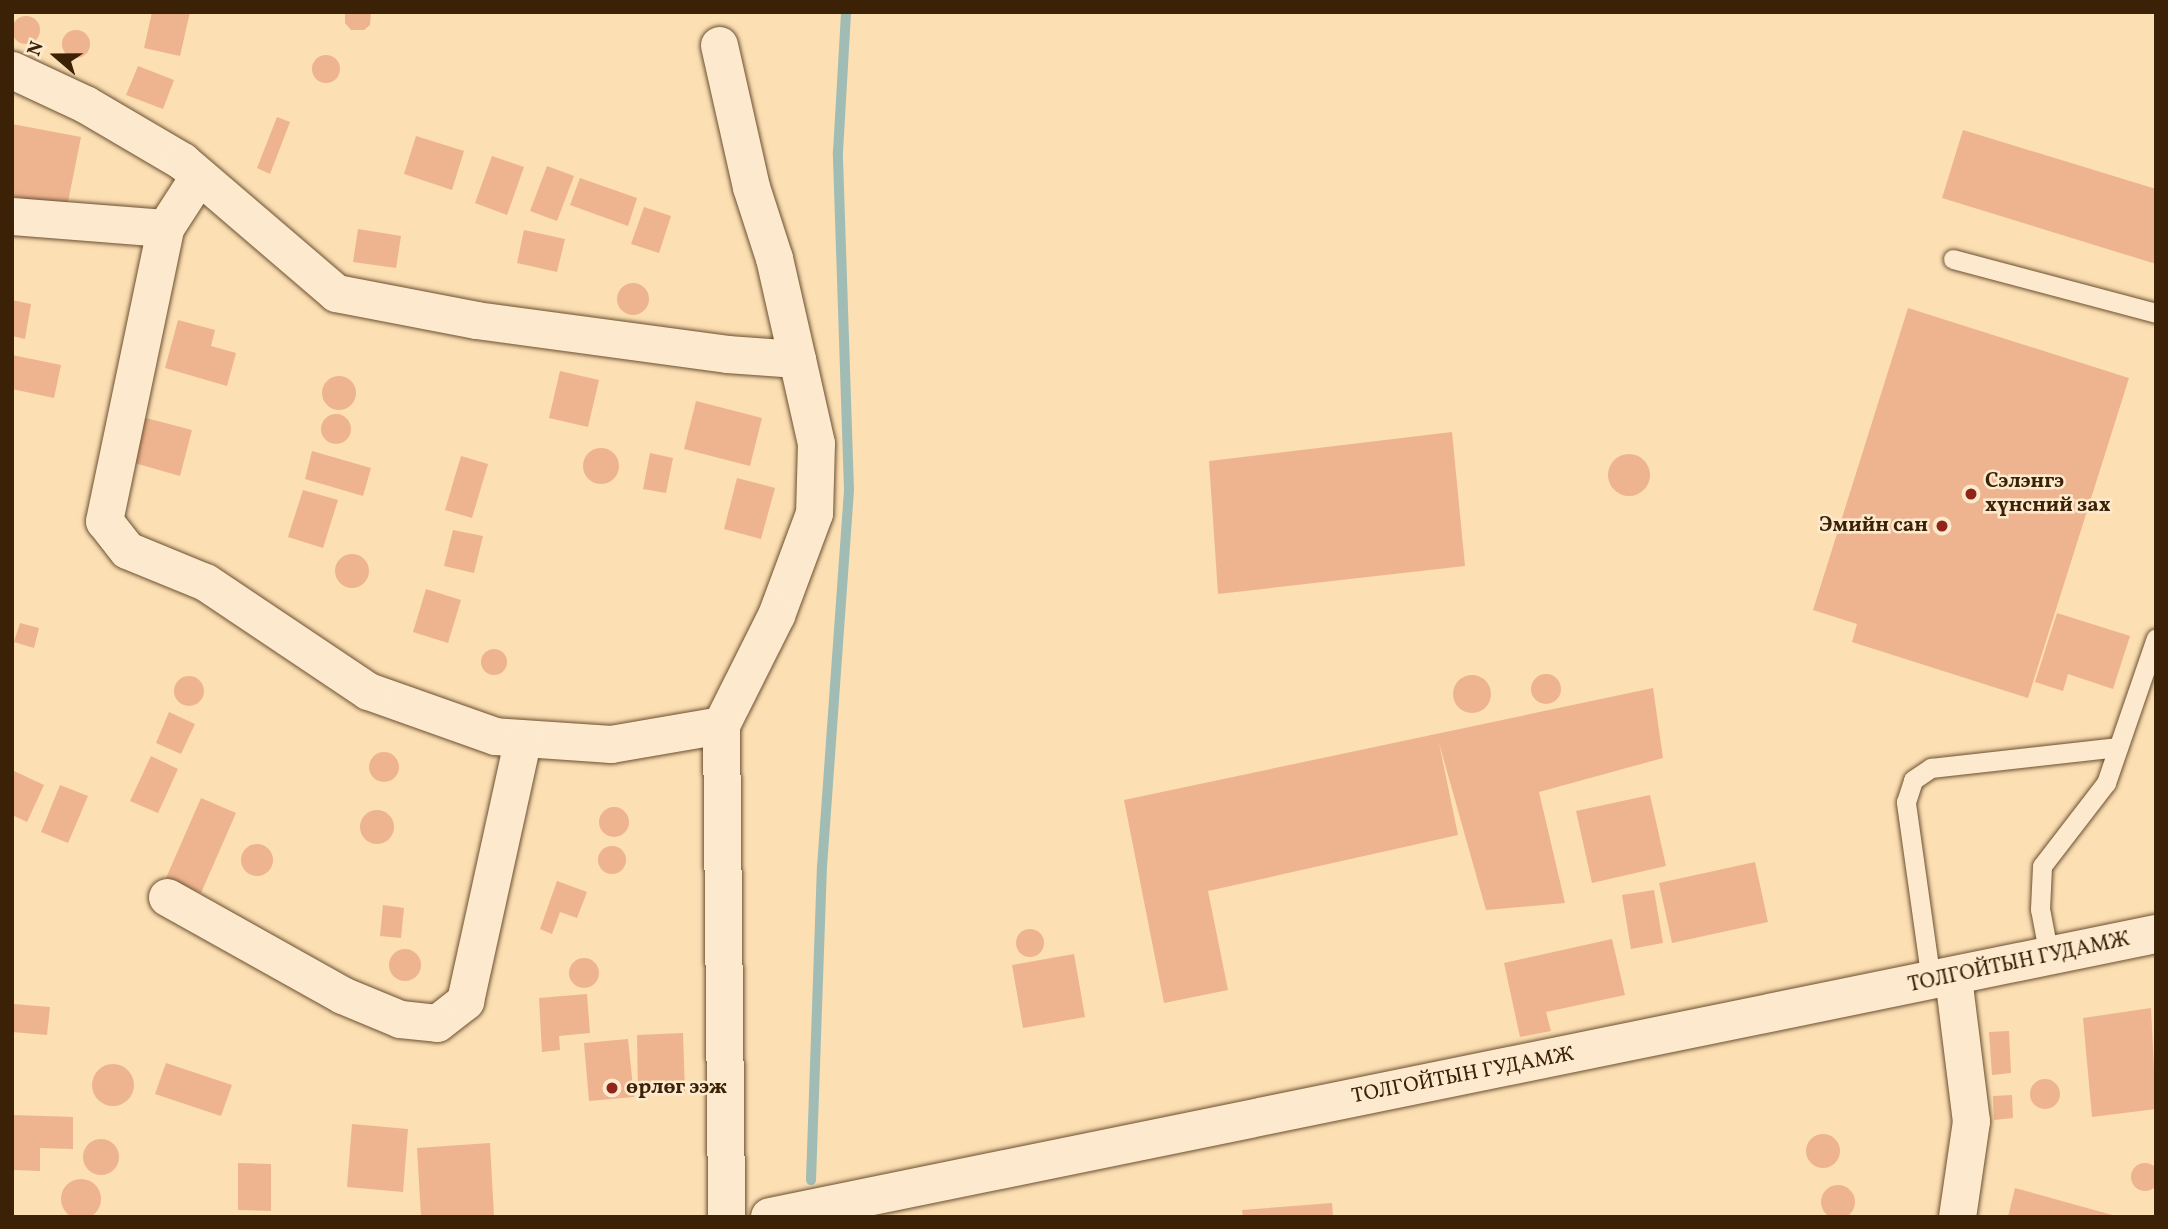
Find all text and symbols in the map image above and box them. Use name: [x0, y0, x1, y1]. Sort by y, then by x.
north arrow: [21, 21, 91, 91]
text: N: [22, 38, 51, 60]
place label: Сэлэнгэ хүнсний зах: [1985, 469, 2111, 519]
marker: Сэлэнгэ хүнсний зах: [1963, 486, 1979, 502]
place label: Эмийн сан: [1819, 513, 1928, 539]
marker: Эмийн сан: [1934, 518, 1950, 534]
street label: ТОЛГОЙТЫН ГУДАМЖ: [1906, 927, 2132, 999]
street label: ТОЛГОЙТЫН ГУДАМЖ: [1350, 1042, 1576, 1110]
place label: өрлөг ээж: [626, 1075, 728, 1101]
marker: өрлөг ээж: [604, 1080, 620, 1096]

